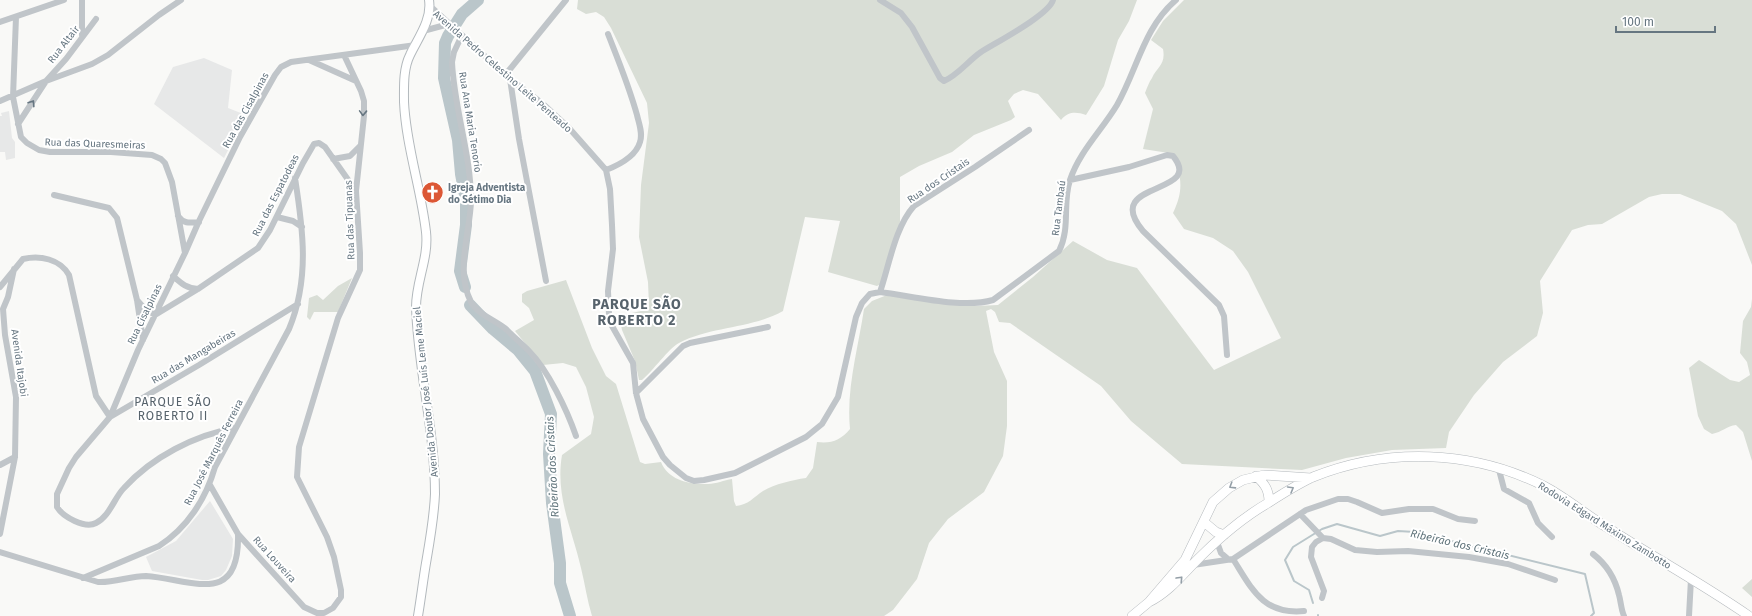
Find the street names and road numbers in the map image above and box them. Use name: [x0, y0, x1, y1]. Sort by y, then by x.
street label: Avenida Pedro Celestino Leite Penteado: [431, 8, 574, 135]
street label: Rua Altair: [45, 23, 82, 66]
street label: Rua das Cisalpinas: [220, 70, 272, 150]
street label: Rua Ana Maria Tenorio: [456, 71, 484, 174]
street label: Rua das Quaresmeiras: [44, 136, 146, 152]
street label: Rua das Espatodeas: [250, 152, 302, 238]
street label: Rua dos Cristais: [905, 155, 972, 206]
street label: Rua das Tipuanas: [343, 180, 357, 260]
street label: Rua Tambaú: [1049, 180, 1068, 237]
street label: Rua Cisalpinas: [125, 282, 165, 347]
street label: Avenida Doutor José Luís Leme Maciel: [410, 306, 441, 478]
street label: Rua das Mangabeiras: [149, 327, 238, 387]
street label: Avenida Itajobi: [8, 329, 30, 398]
street label: Rua José Marquês Ferreira: [182, 397, 246, 508]
street label: Rodovia Edgard Máximo Zambotto: [1536, 480, 1673, 572]
street label: Rua Louveira: [250, 534, 298, 585]

